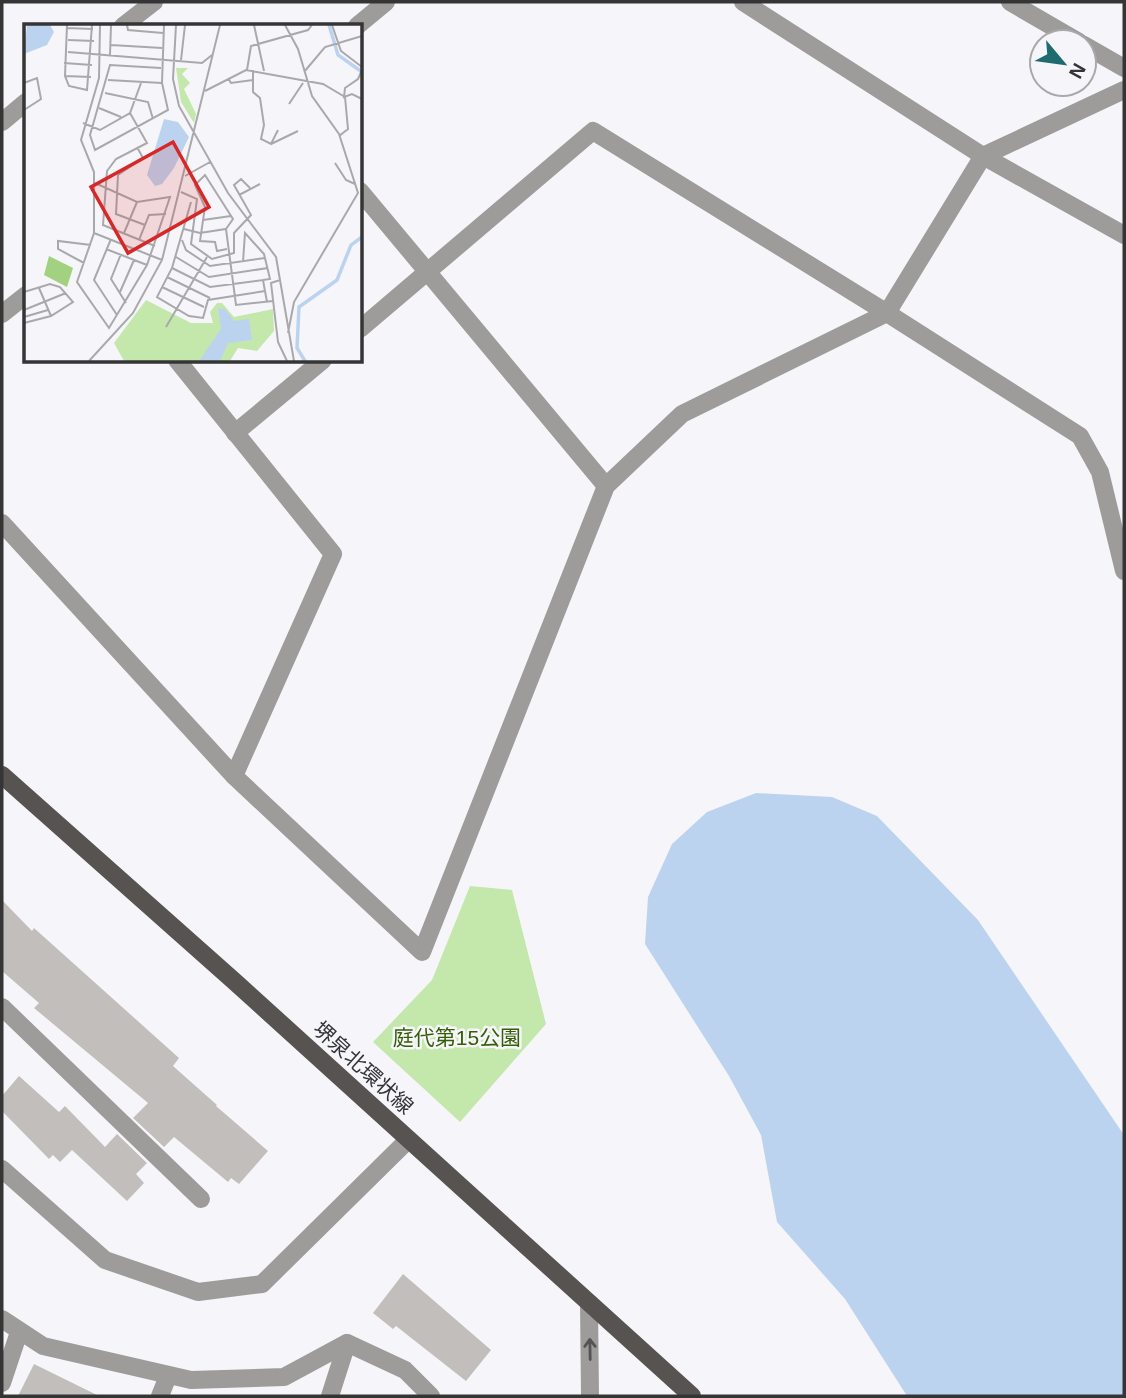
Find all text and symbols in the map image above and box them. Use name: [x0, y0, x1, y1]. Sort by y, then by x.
inset map: [24, 24, 362, 362]
north arrow: [1028, 28, 1098, 98]
text: N: [1065, 60, 1090, 82]
street label: 堺泉北環状線: [309, 1017, 418, 1118]
park label: 庭代第15公園: [393, 1026, 521, 1049]
one-way arrow: [583, 1338, 596, 1361]

